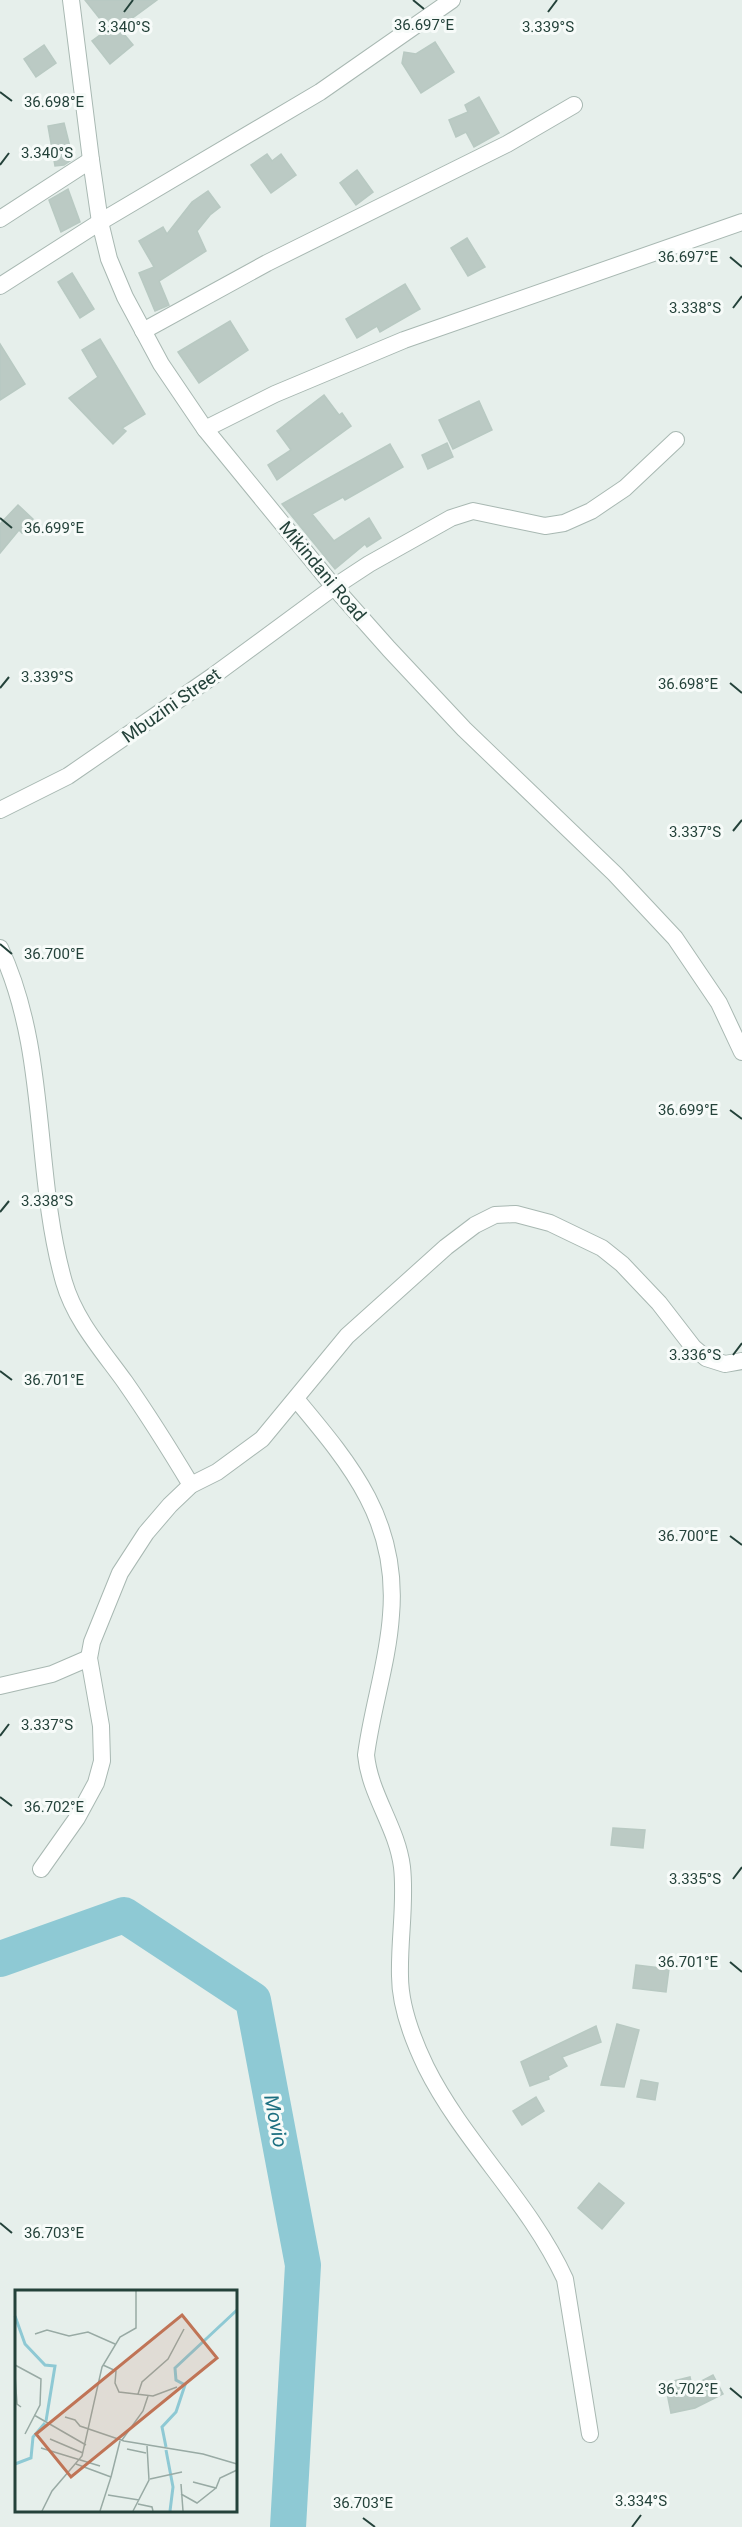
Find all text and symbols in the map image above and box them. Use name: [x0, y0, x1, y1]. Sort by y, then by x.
text: 36.697°E: [394, 16, 455, 34]
text: 3.340°S: [98, 18, 150, 36]
text: 3.339°S: [522, 18, 574, 36]
text: 36.698°E: [24, 93, 85, 111]
text: 3.340°S: [21, 144, 73, 162]
text: 36.697°E: [658, 248, 719, 266]
text: 3.338°S: [669, 299, 721, 317]
street label: Mikindani Road: [275, 517, 371, 625]
text: 36.699°E: [24, 519, 85, 537]
street label: Mbuzini Street: [118, 663, 224, 747]
text: 3.339°S: [21, 668, 73, 686]
text: 36.698°E: [658, 675, 719, 693]
text: 3.337°S: [669, 823, 721, 841]
text: 36.700°E: [24, 945, 85, 963]
text: 36.699°E: [658, 1101, 719, 1119]
text: 3.338°S: [21, 1192, 73, 1210]
text: 3.336°S: [669, 1346, 721, 1364]
text: 36.701°E: [24, 1371, 85, 1389]
text: 36.700°E: [658, 1527, 719, 1545]
text: 3.337°S: [21, 1716, 73, 1734]
text: 36.702°E: [24, 1798, 85, 1816]
text: 3.335°S: [669, 1870, 721, 1888]
text: 36.701°E: [658, 1953, 719, 1971]
water label: Movio: [259, 2093, 293, 2149]
text: 36.703°E: [24, 2224, 85, 2242]
inset map: [15, 2290, 237, 2512]
text: 36.702°E: [658, 2380, 719, 2398]
text: 3.334°S: [615, 2492, 667, 2510]
text: 36.703°E: [333, 2494, 394, 2512]

